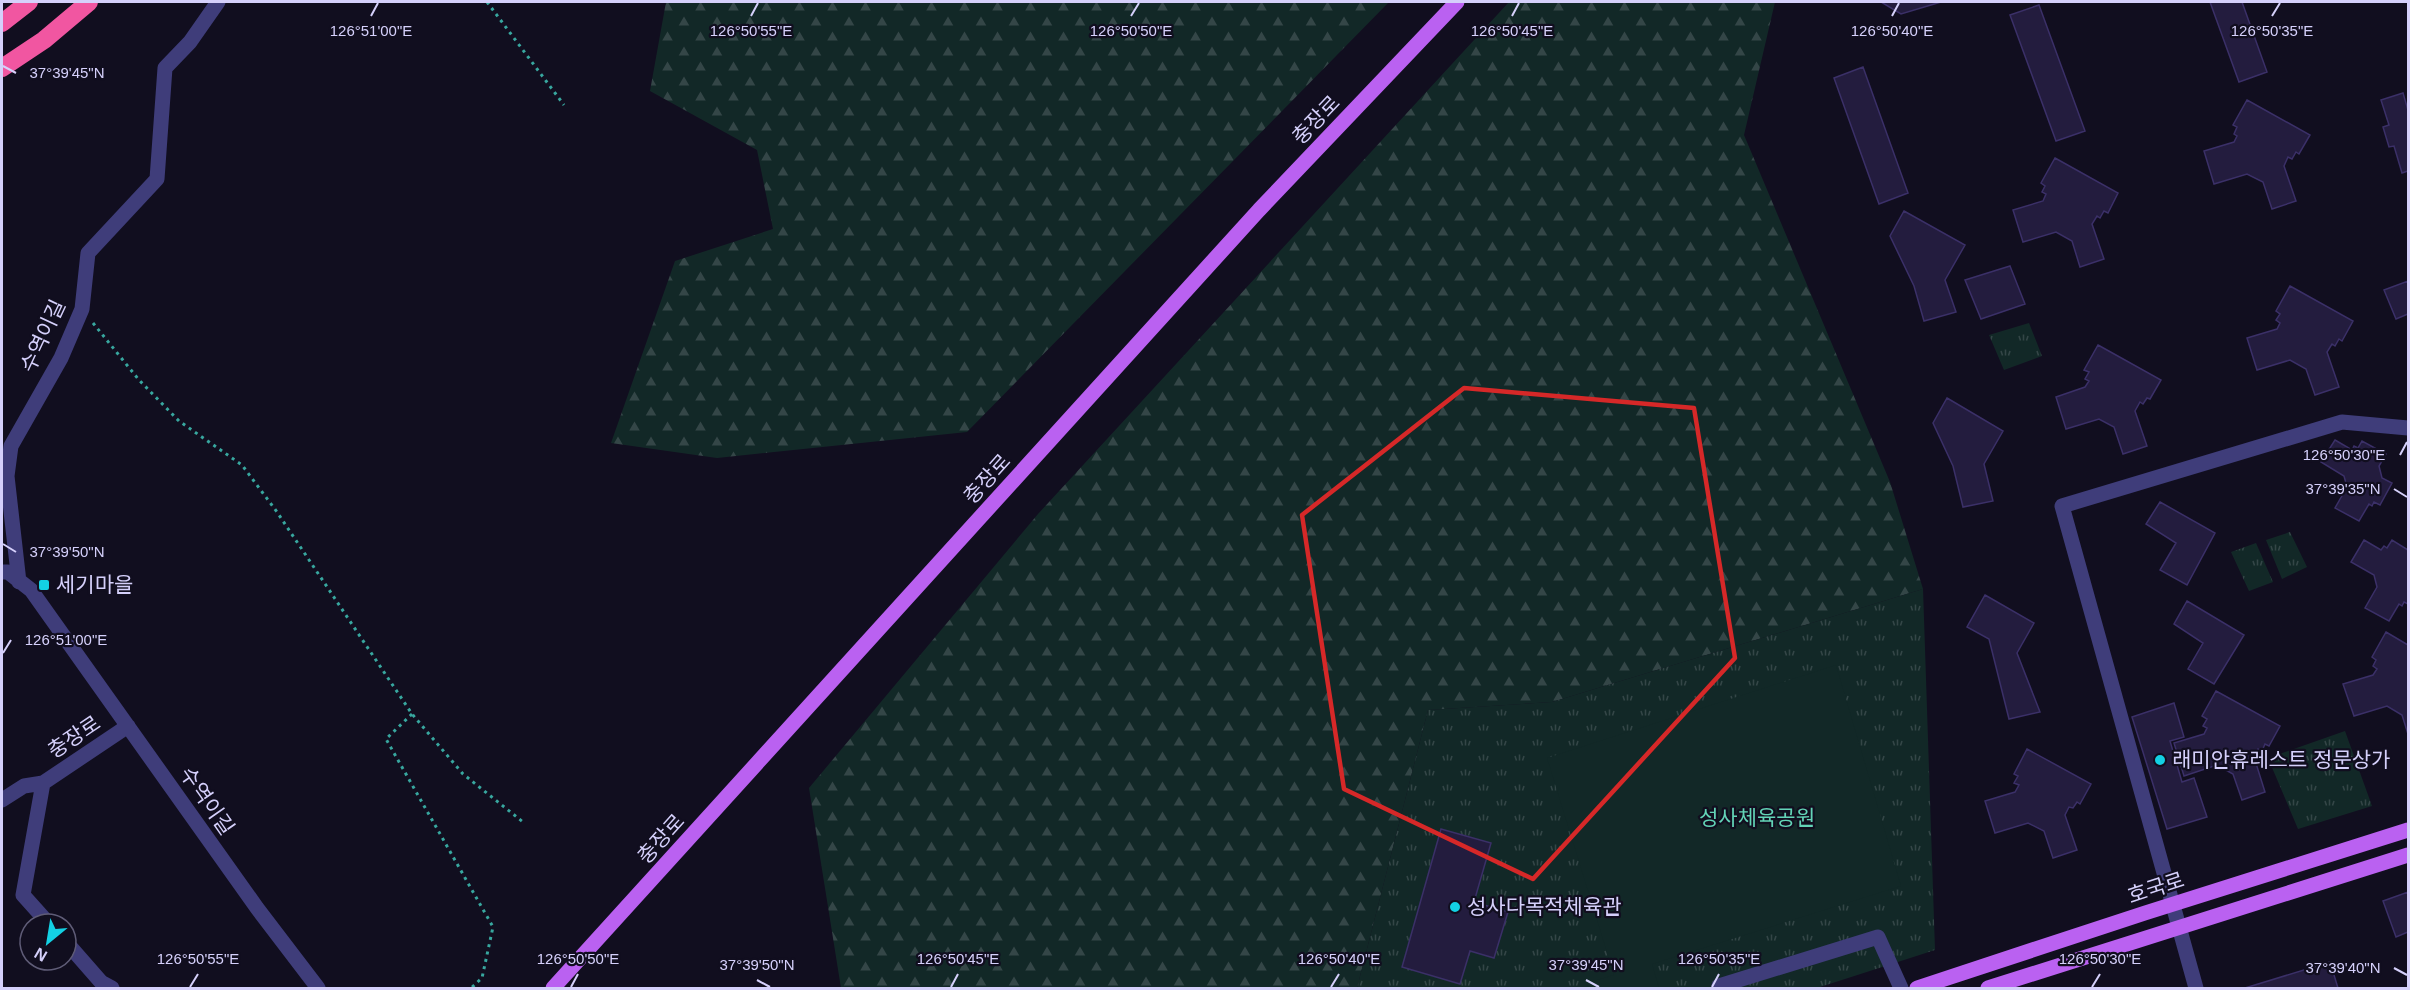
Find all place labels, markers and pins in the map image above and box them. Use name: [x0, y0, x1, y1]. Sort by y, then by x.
place label: 세기마을: [56, 573, 133, 596]
marker: 세기마을: [37, 578, 51, 592]
place label: 래미안휴레스트 정문상가: [2172, 748, 2390, 771]
marker: 래미안휴레스트 정문상가: [2153, 753, 2167, 767]
place label: 성사다목적체육관: [1467, 895, 1622, 918]
marker: 성사다목적체육관: [1448, 900, 1462, 914]

